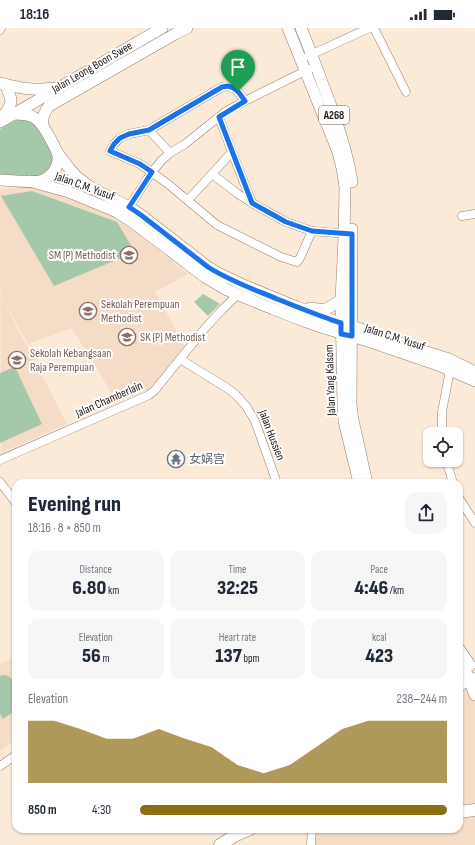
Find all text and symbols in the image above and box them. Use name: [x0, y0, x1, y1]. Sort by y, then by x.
text: 18:16: [20, 5, 49, 24]
street label: Jalan Leong Boon Swee: [48, 38, 135, 97]
pin: [221, 50, 255, 91]
icon: arrive: [227, 56, 249, 78]
road number: A268: [319, 106, 349, 124]
street label: Jalan C.M. Yusuf: [52, 168, 117, 204]
school or university icon: SM (P) Methodist: [119, 245, 139, 265]
place label: SM (P) Methodist: [49, 248, 116, 263]
place label: Sekolah Perempuan Methodist: [101, 297, 180, 326]
school or university icon: Sekolah Perempuan Methodist: [78, 301, 98, 321]
street label: Jalan C.M. Yusuf: [362, 320, 427, 354]
school or university icon: SK (P) Methodist: [117, 327, 137, 347]
place label: SK (P) Methodist: [140, 330, 206, 345]
street label: Jalan Yang Kalsom: [322, 344, 339, 417]
place label: Sekolah Kebangsaan Raja Perempuan: [30, 346, 111, 375]
school or university icon: Sekolah Kebangsaan Raja Perempuan: [7, 350, 27, 370]
street label: Jalan Chamberlain: [72, 378, 145, 421]
street label: Jalan Hussien: [255, 407, 288, 462]
map controls: [423, 427, 463, 467]
button: locate: [423, 427, 463, 467]
temple icon: 女娲宫: [166, 449, 186, 469]
place label: 女娲宫: [189, 452, 225, 467]
text: Evening run: [28, 491, 121, 518]
button: share: [405, 492, 447, 534]
text: 18:16 · 8 × 850 m: [28, 520, 101, 536]
text: Distance: [80, 563, 112, 576]
text: Time: [228, 563, 246, 576]
text: Pace: [370, 563, 388, 576]
text: 6.80: [72, 576, 106, 600]
text: 32:25: [217, 576, 258, 600]
text: 4:46: [354, 576, 388, 600]
text: km: [106, 584, 119, 597]
text: /km: [388, 584, 404, 597]
text: Elevation: [79, 631, 113, 644]
text: Heart rate: [219, 631, 256, 644]
text: kcal: [372, 631, 386, 644]
text: 56: [82, 644, 101, 668]
text: 137: [215, 644, 242, 668]
text: 423: [365, 644, 393, 668]
text: m: [101, 652, 110, 665]
text: bpm: [242, 652, 260, 665]
text: Elevation: [28, 691, 68, 707]
text: 238–244 m: [397, 691, 447, 707]
text: 850 m: [28, 802, 57, 818]
text: 4:30: [92, 802, 111, 818]

